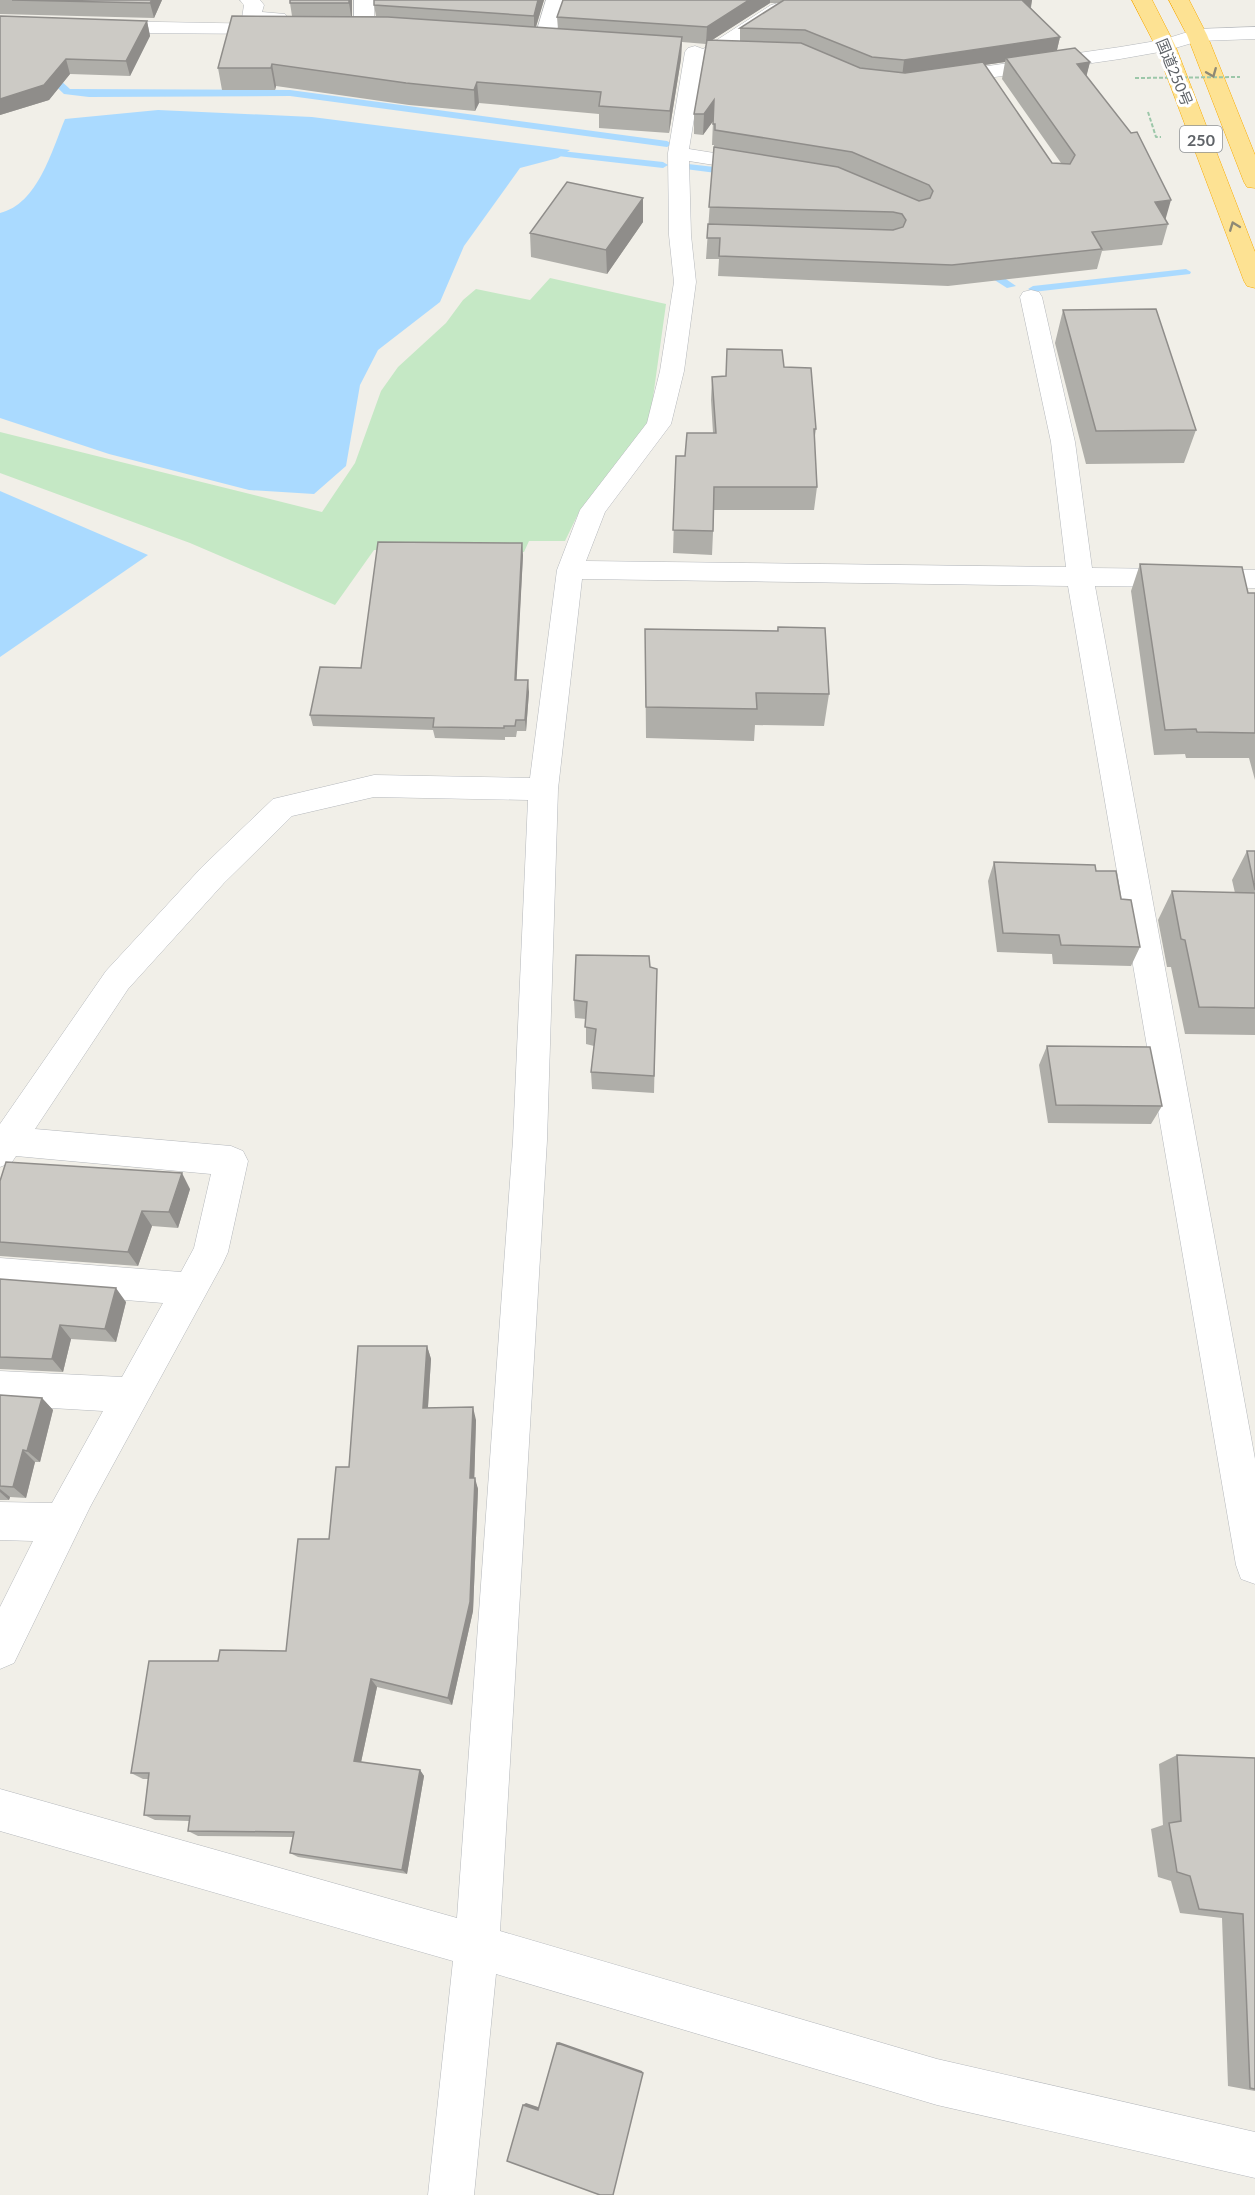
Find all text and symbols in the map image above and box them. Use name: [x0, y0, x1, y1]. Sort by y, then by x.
street label: 国道250号: [1153, 36, 1197, 108]
one-way arrow: [1204, 67, 1217, 77]
road number: 250: [1180, 126, 1222, 152]
one-way arrow: [1229, 221, 1241, 232]

